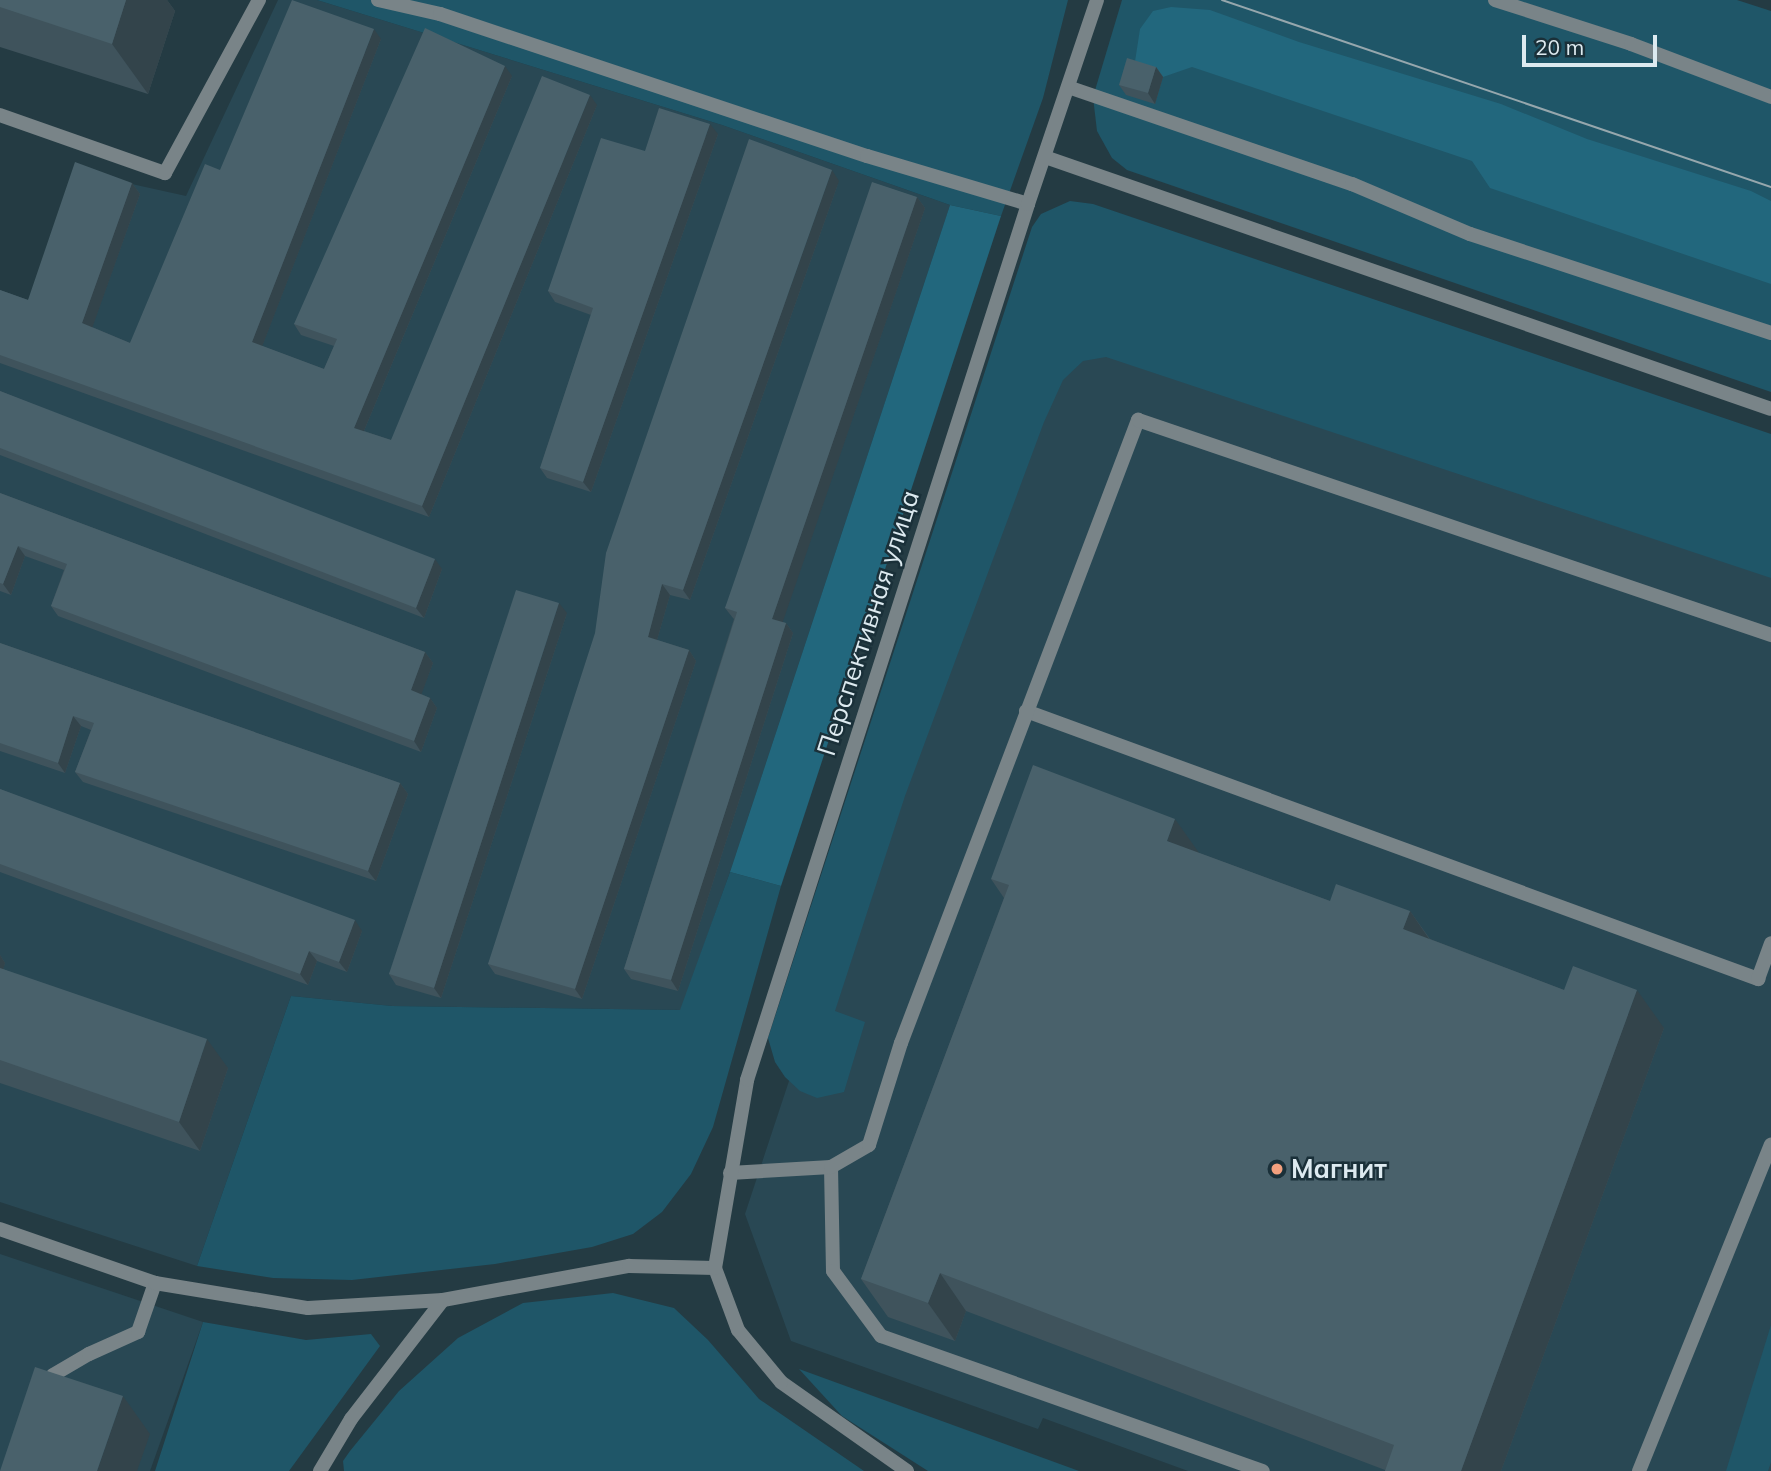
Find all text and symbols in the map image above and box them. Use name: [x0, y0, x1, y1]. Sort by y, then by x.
scale bar: [1526, 21, 1661, 65]
text: 20 m: [1535, 34, 1584, 60]
street label: Перспективная улица: [810, 486, 926, 760]
place label: Магнит: [1291, 1153, 1387, 1185]
marker: Магнит: [1269, 1161, 1285, 1177]

